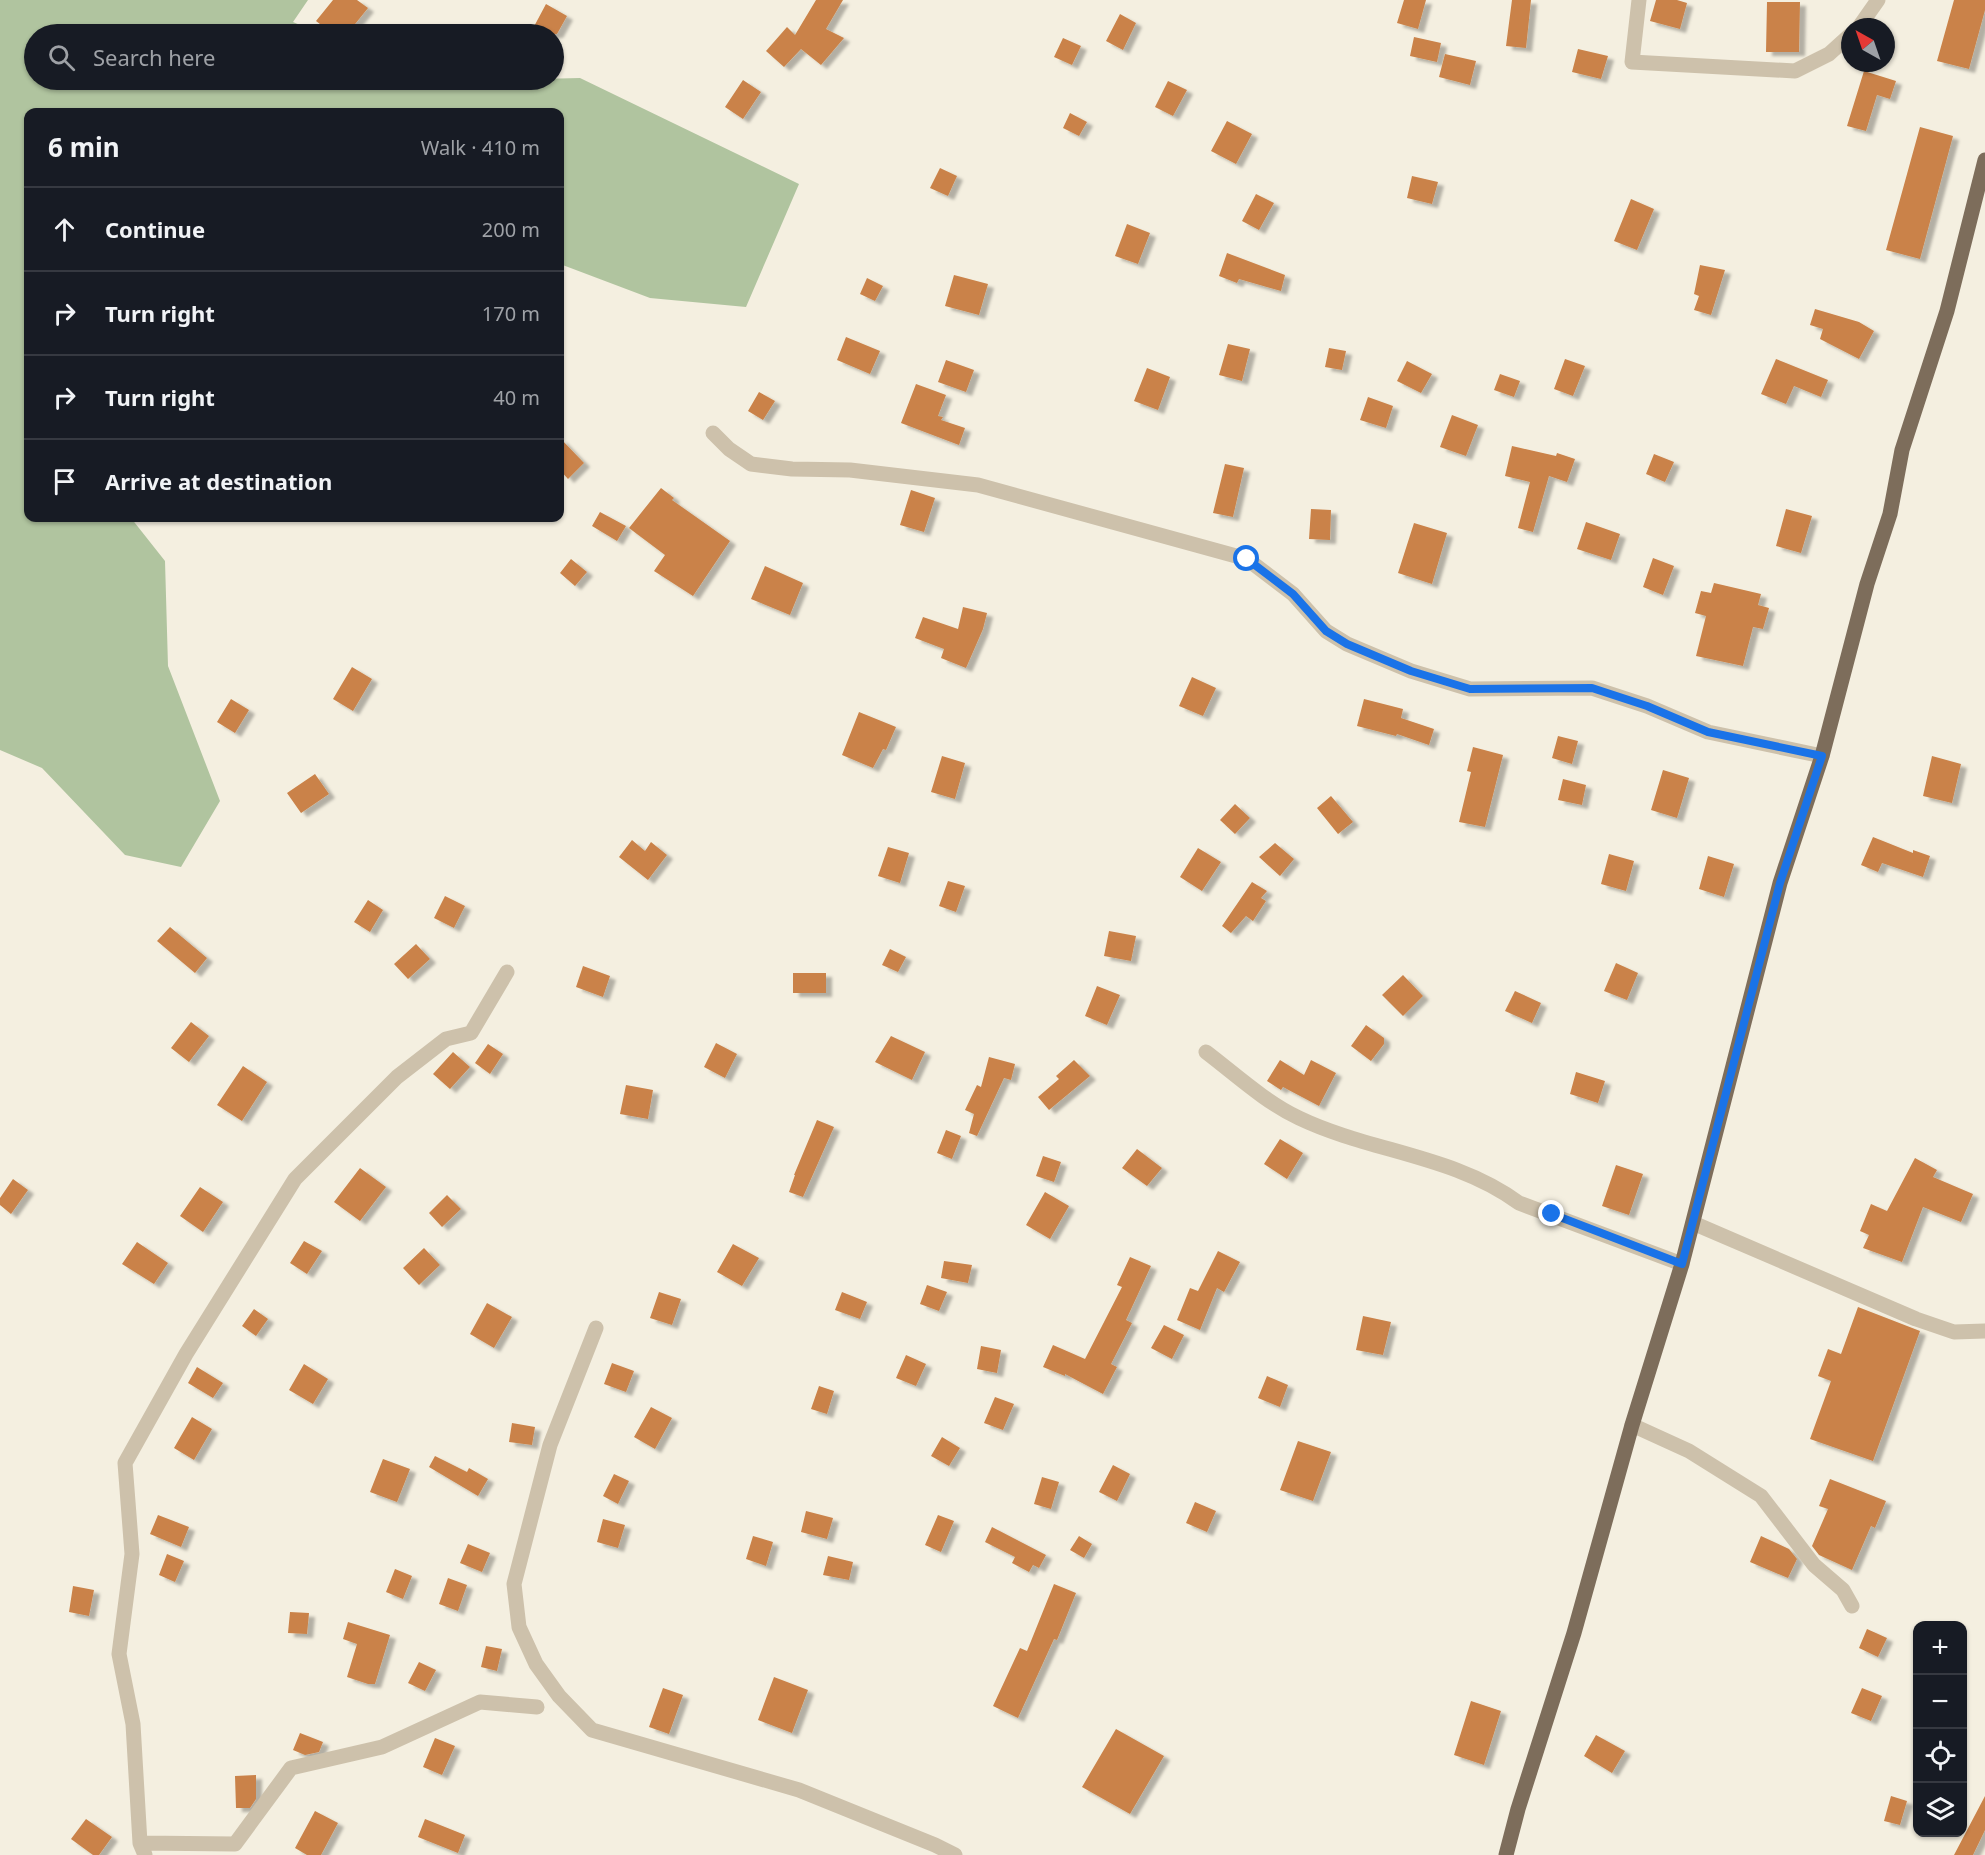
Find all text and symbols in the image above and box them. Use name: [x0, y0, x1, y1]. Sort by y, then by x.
north arrow: [1841, 18, 1895, 72]
search box: [24, 24, 564, 90]
icon: search: [45, 41, 78, 74]
text: Search here: [93, 42, 215, 72]
text: 6 min: [48, 129, 120, 165]
text: Walk · 410 m: [421, 134, 540, 161]
icon: ahead: [48, 213, 81, 246]
text: Continue: [105, 214, 205, 244]
text: 200 m: [482, 216, 540, 243]
icon: right: [48, 297, 81, 330]
text: Turn right: [105, 298, 215, 328]
text: 170 m: [482, 300, 540, 327]
icon: right: [48, 381, 81, 414]
text: Turn right: [105, 382, 215, 412]
text: 40 m: [493, 384, 540, 411]
icon: arrive: [48, 465, 81, 498]
text: Arrive at destination: [105, 466, 332, 496]
route start: [1233, 545, 1259, 571]
route end: [1538, 1200, 1564, 1226]
map controls: [1913, 1621, 1967, 1837]
button: +: [1913, 1621, 1967, 1675]
button: −: [1913, 1675, 1967, 1729]
button: locate: [1913, 1729, 1967, 1783]
button: layers: [1913, 1783, 1967, 1837]

